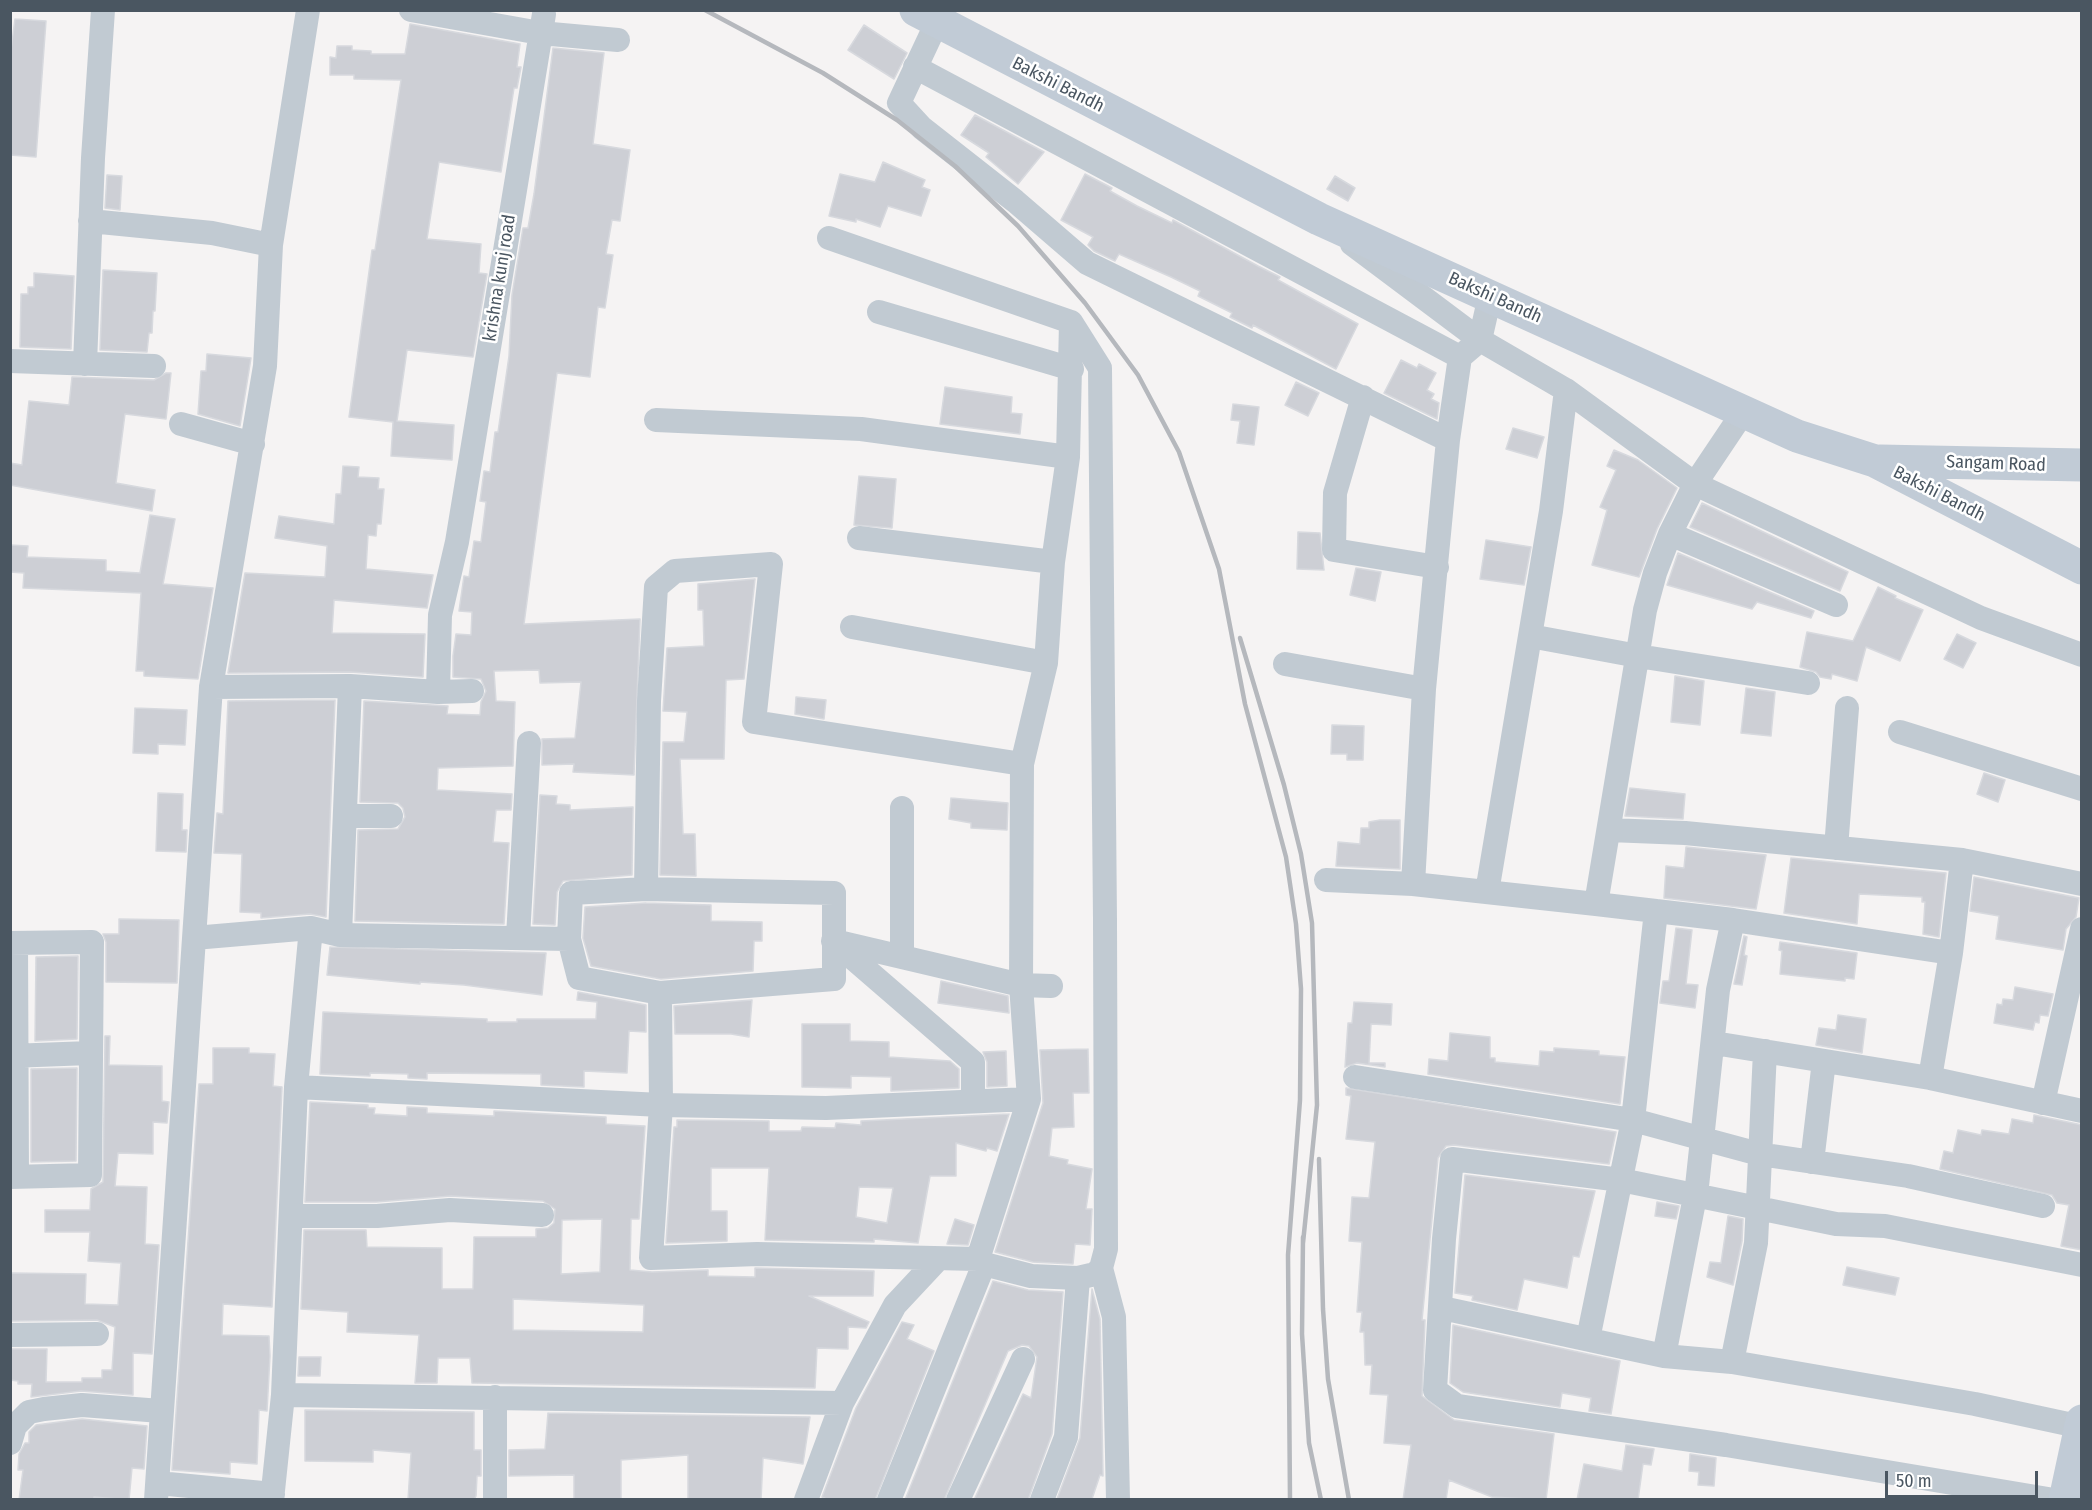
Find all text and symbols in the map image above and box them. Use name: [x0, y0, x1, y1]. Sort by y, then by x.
street label: Bakshi Bandh: [1008, 53, 1108, 117]
street label: krishna kunj road: [479, 213, 521, 343]
street label: Bakshi Bandh: [1445, 268, 1545, 328]
street label: Sangam Road: [1946, 451, 2046, 477]
street label: Bakshi Bandh: [1889, 462, 1989, 526]
scale bar: [1888, 1459, 2041, 1497]
text: 50 m: [1896, 1470, 1932, 1492]

